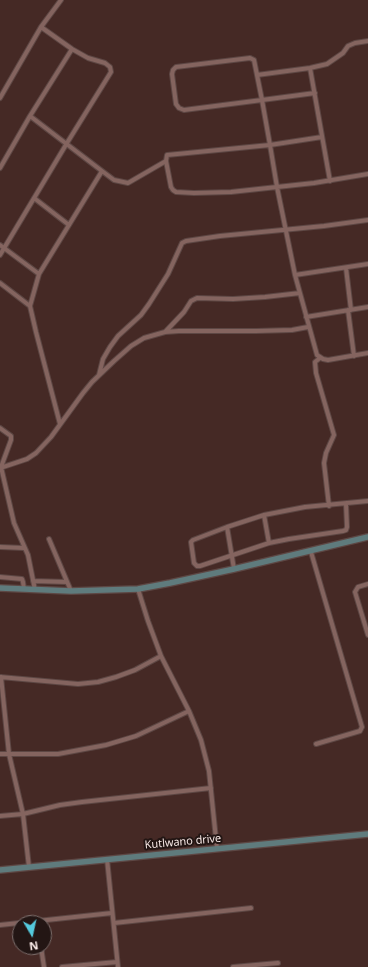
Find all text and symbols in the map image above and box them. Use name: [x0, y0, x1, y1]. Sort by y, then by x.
street label: Kutlwano drive: [144, 832, 222, 852]
north arrow: [12, 915, 52, 955]
text: N: [28, 938, 39, 954]

